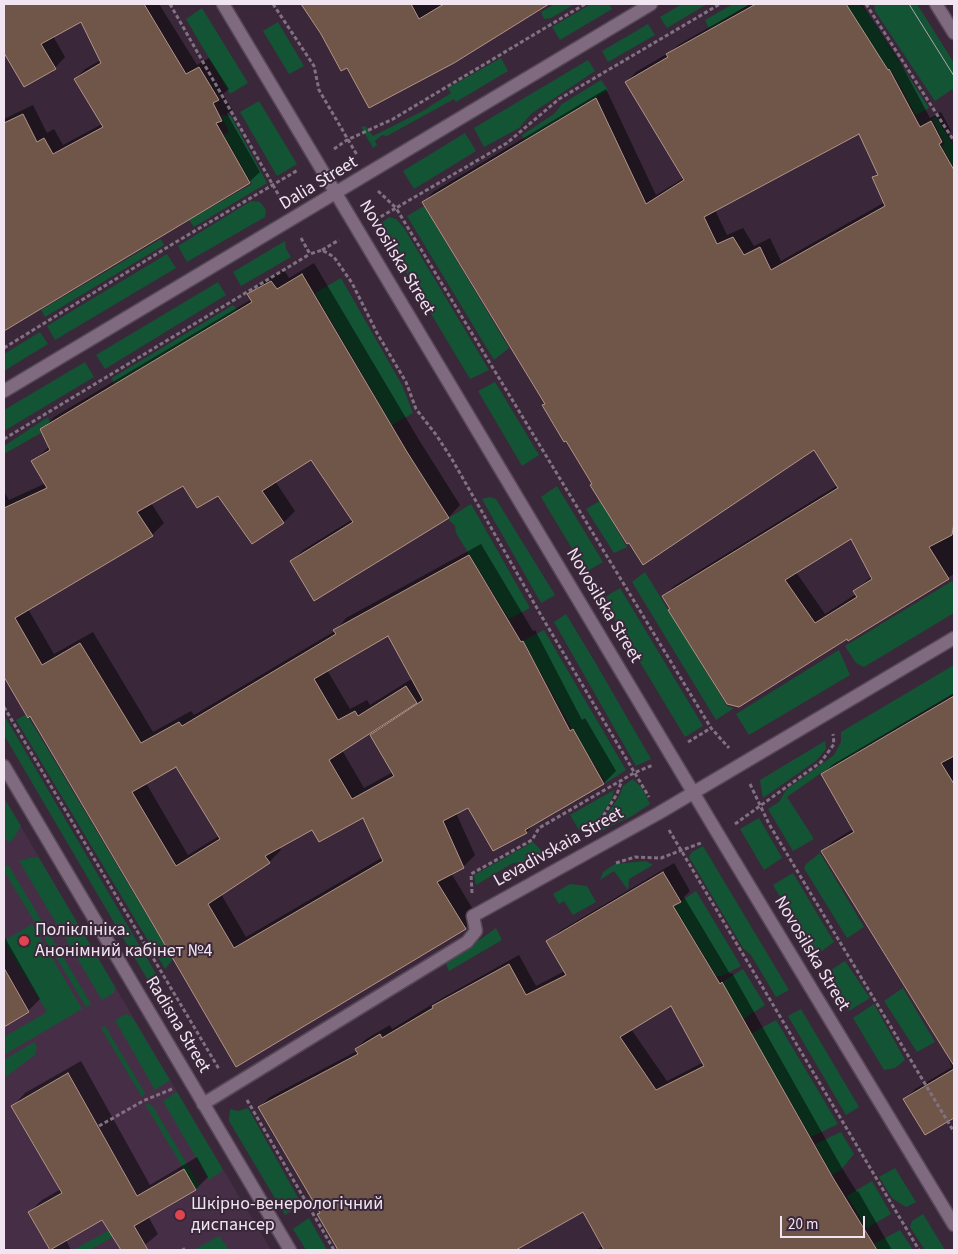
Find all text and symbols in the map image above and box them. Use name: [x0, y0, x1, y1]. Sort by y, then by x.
street label: Dalia Street: [276, 152, 362, 216]
street label: Novosilska Street: [353, 197, 439, 319]
street label: Novosilska Street: [560, 545, 646, 667]
street label: Levadivskaia Street: [490, 803, 628, 893]
street label: Novosilska Street: [768, 893, 854, 1015]
place label: Поліклініка. Анонімний кабінет №4: [35, 920, 212, 962]
marker: Поліклініка. Анонімний кабінет №4: [17, 934, 31, 948]
street label: Radisna Street: [140, 973, 214, 1077]
place label: Шкірно-венерологічний диспансер: [191, 1194, 383, 1236]
scale bar: [783, 1206, 868, 1238]
marker: Шкірно-венерологічний диспансер: [173, 1208, 187, 1222]
text: 20 m: [788, 1214, 818, 1235]

